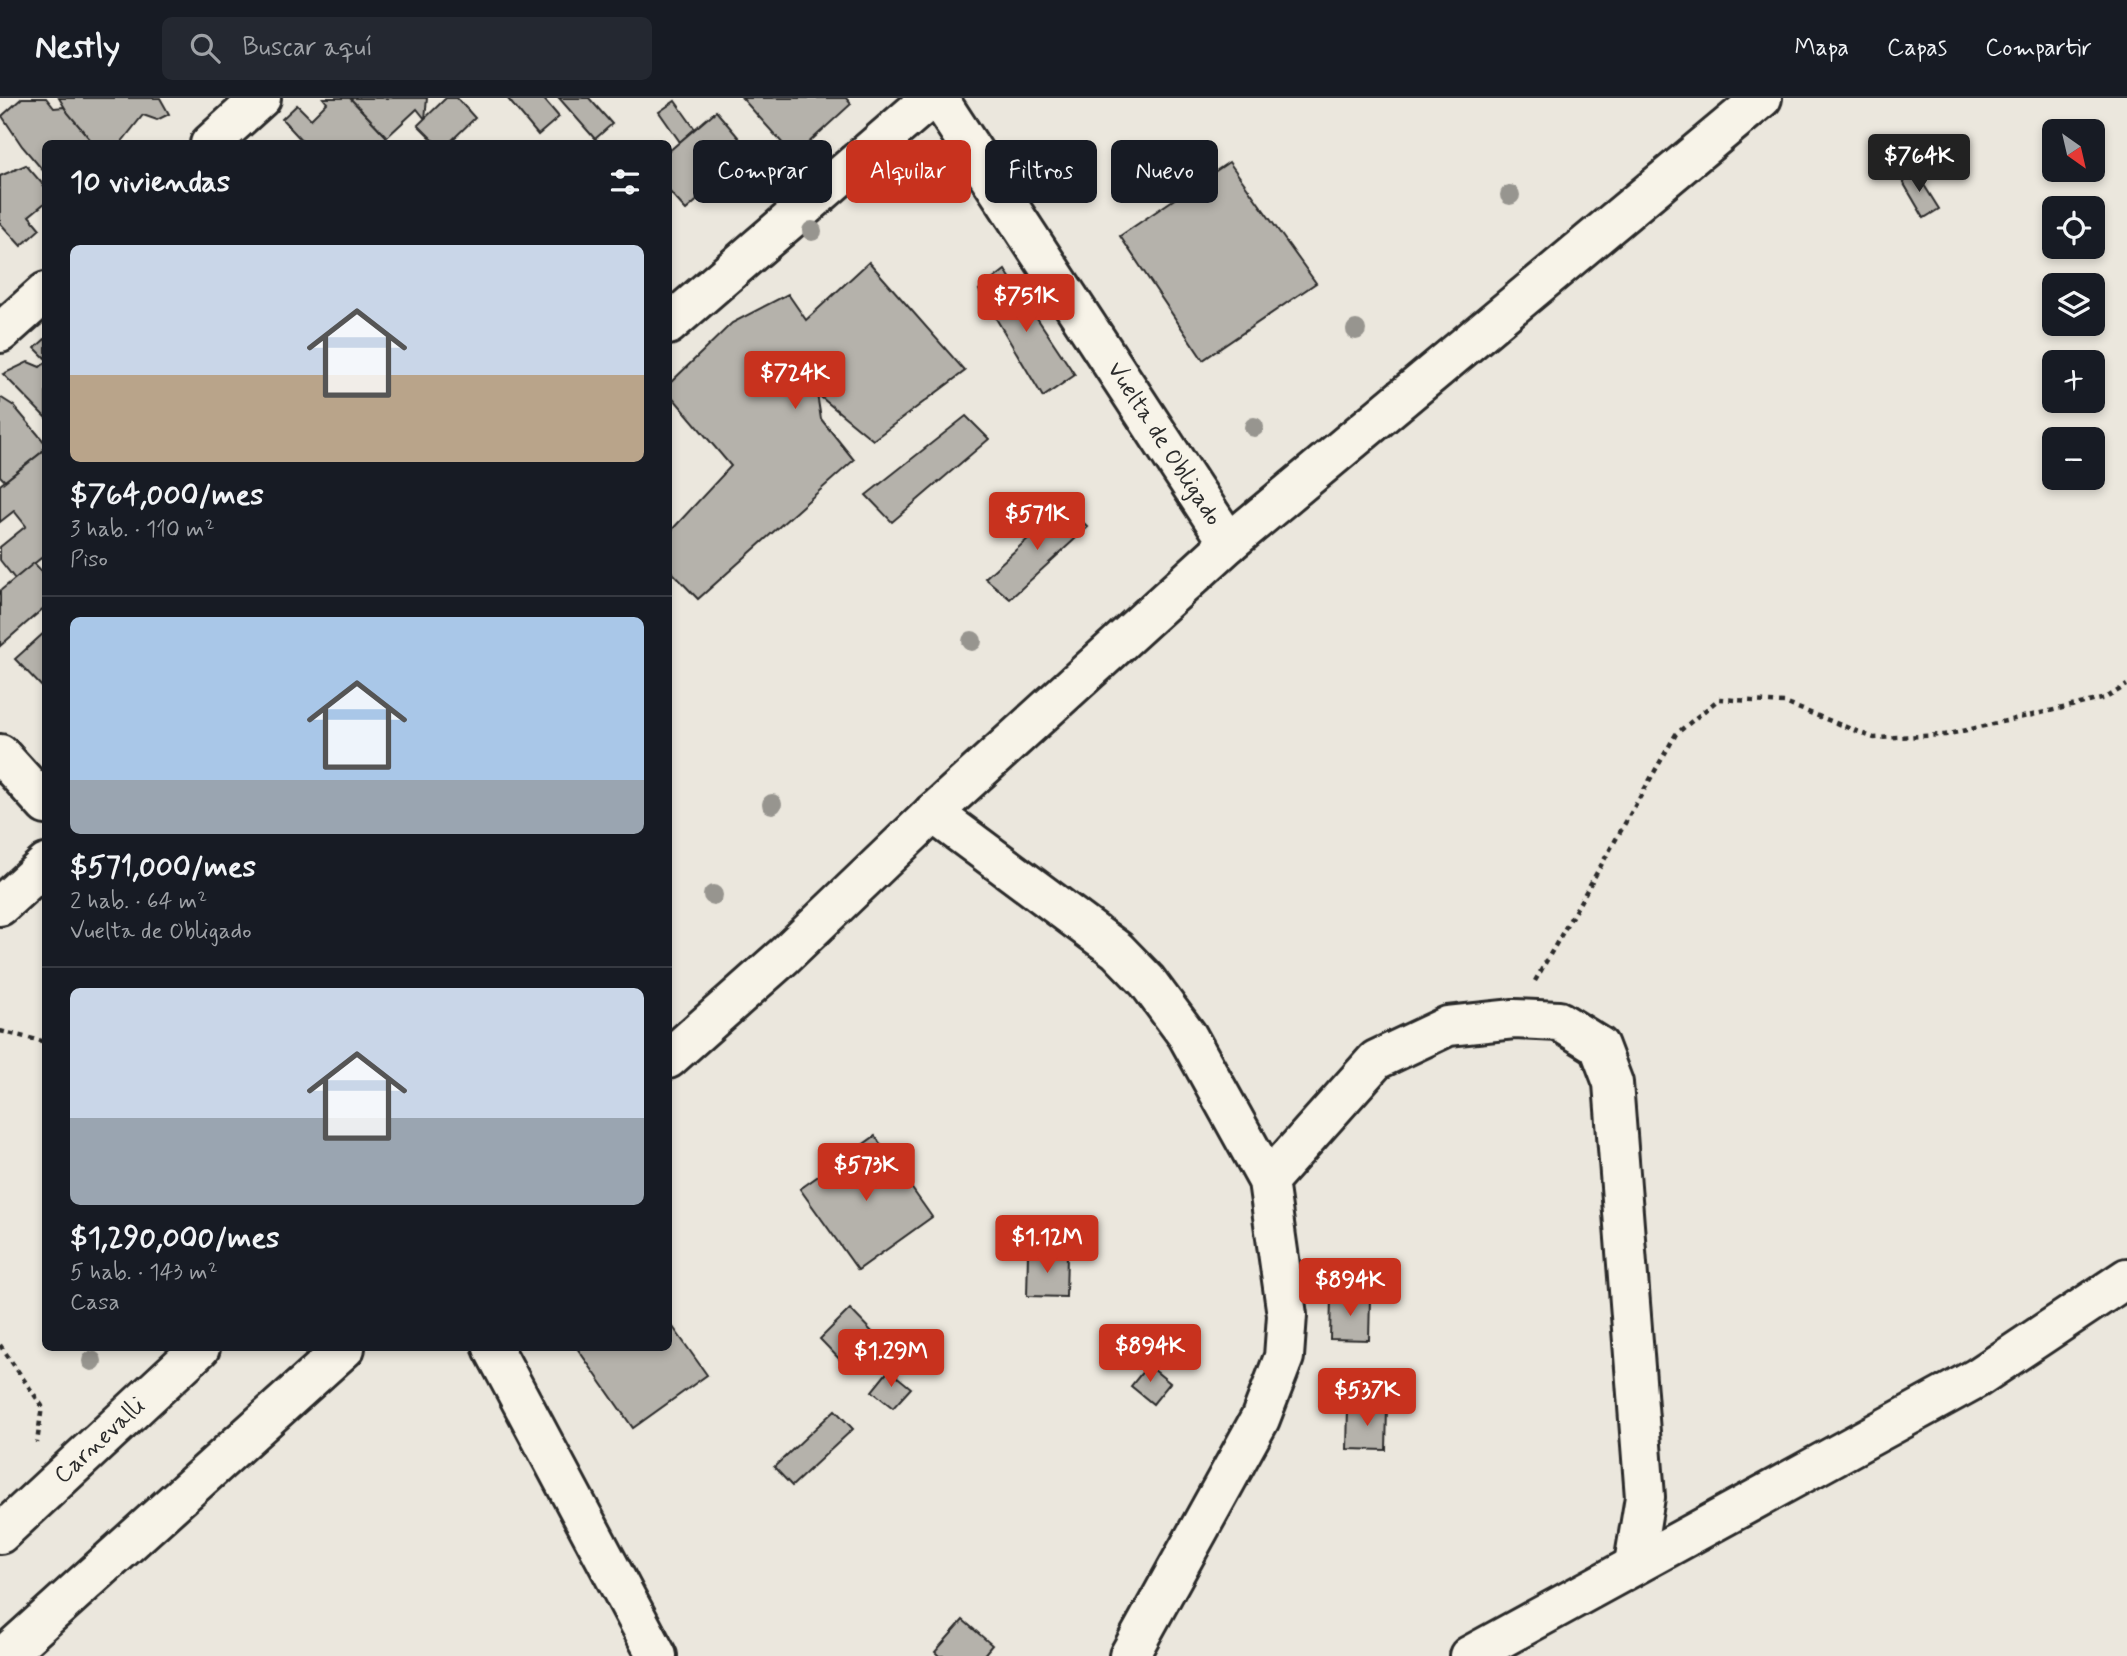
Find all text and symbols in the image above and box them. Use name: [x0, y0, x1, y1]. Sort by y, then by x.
search box: [162, 17, 652, 80]
text: Nestly: [35, 26, 120, 70]
icon: search: [186, 29, 224, 67]
text: Buscar aquí: [242, 31, 373, 65]
text: Mapa: [1794, 33, 1849, 64]
text: Capas: [1887, 33, 1947, 64]
text: Compartir: [1985, 33, 2092, 64]
north arrow: [2042, 119, 2105, 182]
map controls: [2042, 119, 2105, 490]
pin: $764K: [1870, 134, 1968, 194]
chip: Comprar: [693, 140, 832, 203]
chip: Alquilar: [846, 140, 971, 203]
chip: Filtros: [985, 140, 1097, 203]
chip: Nuevo: [1111, 140, 1218, 203]
text: $764K: [1884, 142, 1954, 172]
text: 10 viviendas: [70, 163, 230, 202]
icon: filters: [606, 163, 644, 201]
button: locate: [2042, 196, 2105, 259]
button: layers: [2042, 273, 2105, 336]
pin: $751K: [977, 274, 1075, 334]
text: $751K: [994, 282, 1058, 312]
icon: home: [294, 290, 420, 416]
button: +: [2042, 350, 2105, 413]
pin: $724K: [746, 352, 844, 411]
street label: Vuelta de Obligado: [1099, 356, 1229, 532]
text: $724K: [760, 359, 830, 389]
button: −: [2042, 427, 2105, 490]
text: $764,000/mes: [70, 476, 264, 515]
pin: $571K: [988, 492, 1086, 552]
text: $571K: [1005, 500, 1069, 530]
text: 3 hab. · 110 m²: [70, 515, 215, 545]
text: Piso: [70, 545, 108, 575]
icon: home: [294, 662, 420, 788]
text: $571,000/mes: [70, 848, 256, 887]
text: 2 hab. · 64 m²: [70, 887, 207, 917]
text: Vuelta de Obligado: [70, 917, 252, 947]
icon: home: [294, 1033, 420, 1159]
pin: $573K: [817, 1144, 915, 1203]
text: $573K: [834, 1151, 898, 1181]
pin: $1.12M: [990, 1216, 1104, 1275]
text: $1,290,000/mes: [70, 1219, 280, 1258]
text: $1.12M: [1011, 1223, 1083, 1253]
text: 5 hab. · 143 m²: [70, 1258, 218, 1288]
pin: $894K: [1301, 1258, 1399, 1318]
text: $894K: [1315, 1266, 1385, 1296]
text: Casa: [70, 1288, 120, 1318]
pin: $894K: [1101, 1324, 1199, 1384]
pin: $1.29M: [834, 1330, 948, 1389]
text: $894K: [1115, 1332, 1185, 1362]
text: $1.29M: [854, 1337, 928, 1367]
pin: $537K: [1318, 1368, 1416, 1428]
text: $537K: [1334, 1376, 1400, 1406]
street label: Carnevalli: [48, 1391, 152, 1491]

